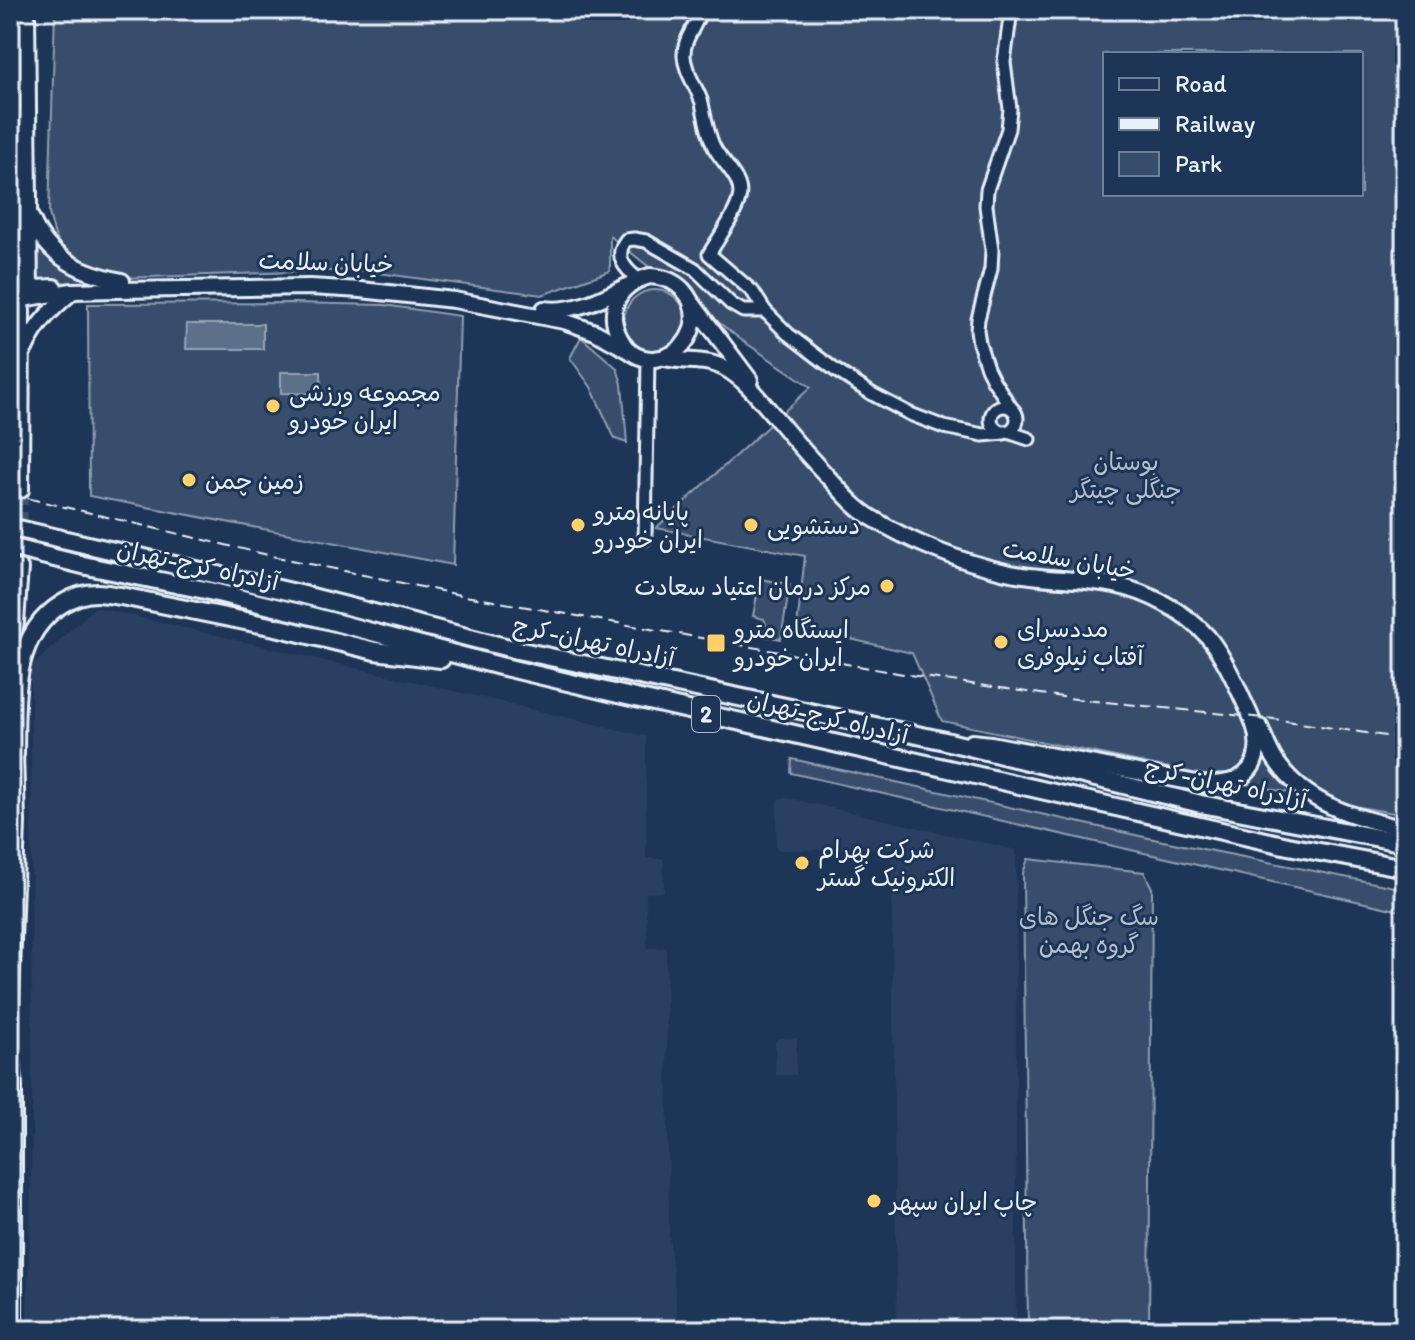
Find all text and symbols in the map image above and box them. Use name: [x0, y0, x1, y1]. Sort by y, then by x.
legend: [1103, 52, 1363, 196]
text: Road: [1175, 69, 1227, 98]
text: Railway: [1175, 109, 1256, 138]
text: Park: [1175, 149, 1222, 178]
street label: خیابان سلامت: [258, 245, 394, 279]
place label: مجموعه ورزشی ایران خودرو: [287, 378, 441, 435]
marker: مجموعه ورزشی ایران خودرو: [264, 397, 282, 415]
park label: بوستان جنگلی چیتگر: [1068, 447, 1182, 505]
place label: زمین چمن: [205, 466, 304, 496]
marker: زمین چمن: [180, 471, 198, 489]
place label: پایانه مترو ایران خودرو: [592, 497, 703, 554]
place label: دستشویی: [767, 511, 860, 542]
marker: پایانه مترو ایران خودرو: [569, 516, 587, 534]
marker: دستشویی: [742, 516, 760, 534]
street label: خیابان سلامت: [1000, 533, 1138, 585]
street label: آزادراه کرج-تهران: [114, 534, 283, 598]
place label: مرکز درمان اعتیاد سعادت: [635, 572, 871, 601]
marker: مرکز درمان اعتیاد سعادت: [878, 577, 896, 595]
street label: آزادراه تهران-کرج: [510, 610, 679, 674]
place label: مددسرای آفتاب نیلوفری: [1017, 614, 1144, 673]
place label: ایستگاه مترو ایران خودرو: [732, 615, 849, 672]
marker: ایستگاه مترو ایران خودرو: [705, 632, 727, 654]
marker: مددسرای آفتاب نیلوفری: [992, 633, 1010, 651]
street label: آزادراه کرج-تهران: [744, 684, 912, 752]
road number: 2: [692, 696, 720, 732]
street label: آزادراه تهران-کرج: [1142, 752, 1311, 816]
place label: شرکت بهرام الکترونیک گستر: [816, 835, 955, 893]
marker: شرکت بهرام الکترونیک گستر: [793, 854, 811, 872]
park label: سگ جنگل های گروه بهمن: [1019, 902, 1159, 959]
place label: چاپ ایران سپهر: [888, 1187, 1037, 1217]
marker: چاپ ایران سپهر: [865, 1192, 883, 1210]

